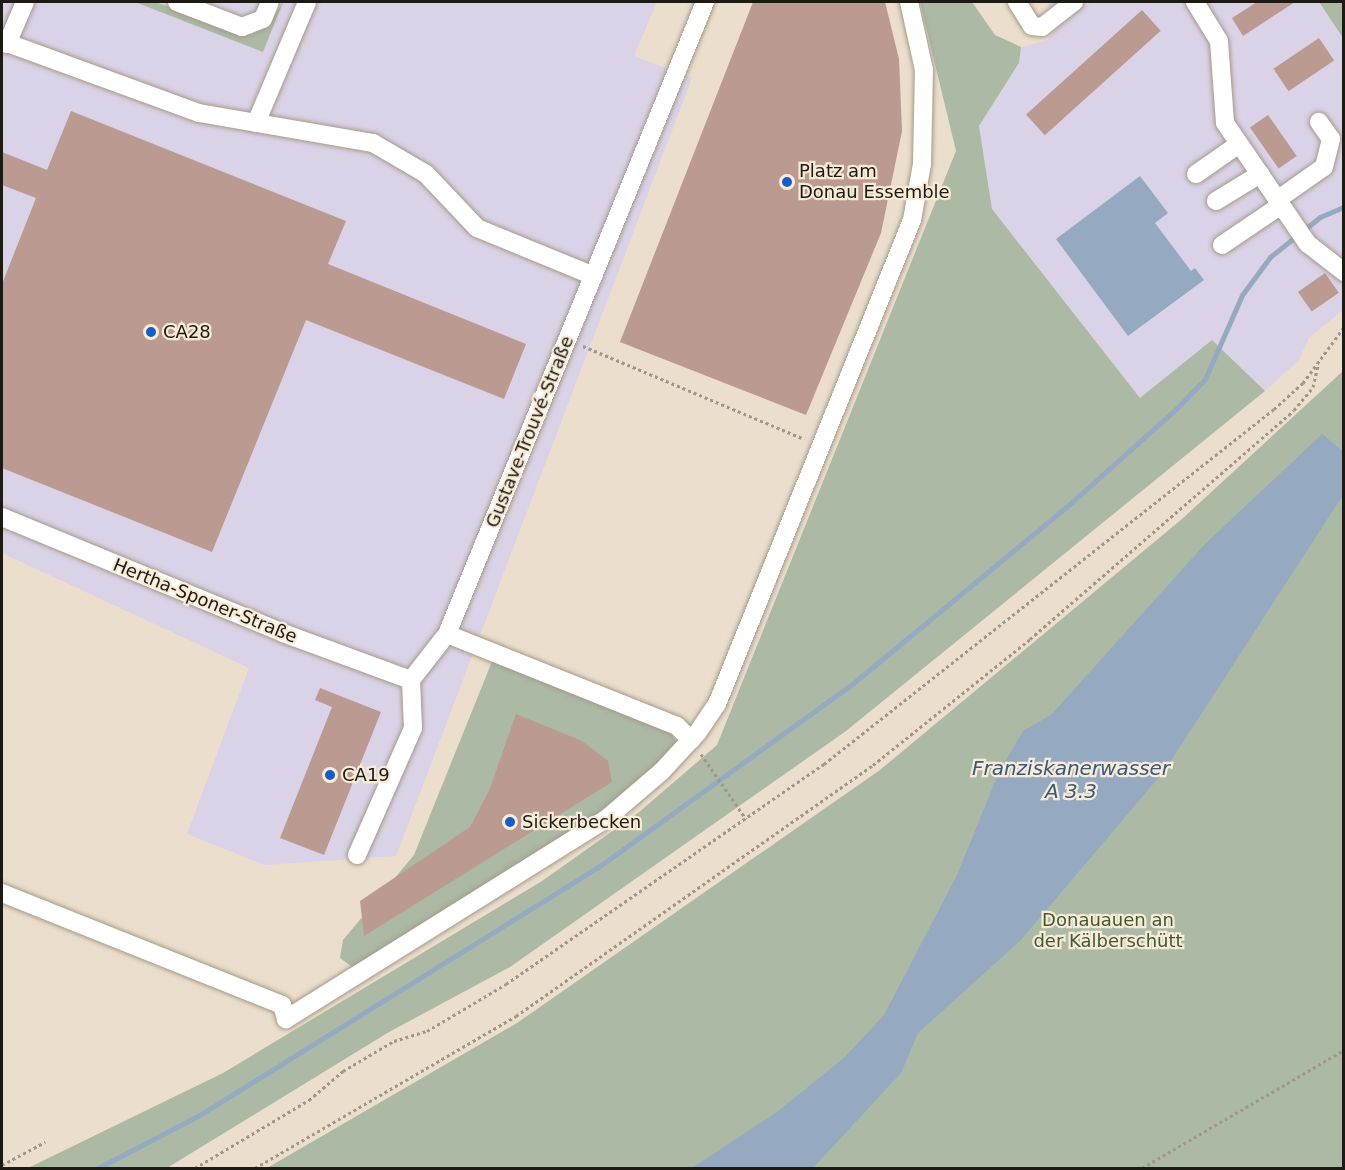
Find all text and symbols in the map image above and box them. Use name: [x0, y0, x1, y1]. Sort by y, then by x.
place label: Platz am Donau Essemble: [799, 161, 950, 204]
marker: Platz am Donau Essemble: [780, 175, 794, 189]
place label: CA28: [163, 321, 211, 343]
marker: CA28: [144, 325, 158, 339]
street label: Gustave-Trouvé-Straße: [482, 333, 578, 531]
street label: Hertha-Sponer-Straße: [110, 554, 300, 648]
water label: Franziskanerwasser A 3.3: [972, 756, 1170, 803]
place label: CA19: [342, 764, 390, 786]
marker: CA19: [323, 768, 337, 782]
place label: Sickerbecken: [522, 811, 641, 833]
marker: Sickerbecken: [503, 815, 517, 829]
park label: Donauauen an der Kälberschütt: [1033, 910, 1183, 952]

